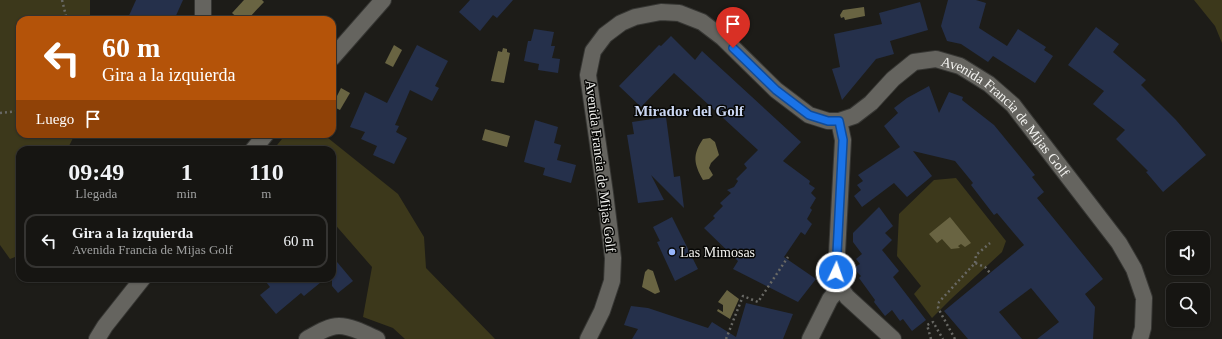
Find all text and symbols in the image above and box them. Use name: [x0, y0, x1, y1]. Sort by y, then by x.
pin: [716, 7.0, 750, 48]
icon: arrive: [722, 13, 744, 35]
icon: left: [36, 32, 88, 84]
text: 60 m: [102, 32, 160, 63]
street label: Avenida Francia de Mijas Golf: [939, 54, 1072, 180]
text: Gira a la izquierda: [102, 65, 235, 85]
street label: Avenida Francia de Mijas Golf: [583, 79, 619, 253]
district label: Mirador del Golf: [634, 103, 745, 119]
icon: arrive: [82, 108, 104, 130]
text: Luego: [36, 111, 74, 127]
text: 09:49: [68, 159, 124, 185]
text: 1: [181, 159, 193, 185]
text: 110: [249, 159, 284, 185]
text: Llegada: [75, 186, 117, 201]
text: min: [177, 186, 197, 201]
text: m: [261, 186, 271, 201]
text: Gira a la izquierda: [72, 225, 193, 241]
icon: left: [38, 230, 60, 252]
map controls: [1166, 231, 1210, 327]
button: sound: [1166, 231, 1210, 275]
text: 60 m: [284, 233, 314, 249]
text: Avenida Francia de Mijas Golf: [72, 242, 233, 257]
place label: Las Mimosas: [680, 245, 755, 260]
marker: Las Mimosas: [667, 247, 677, 257]
position arrow: [815, 251, 857, 293]
button: search: [1166, 283, 1210, 327]

